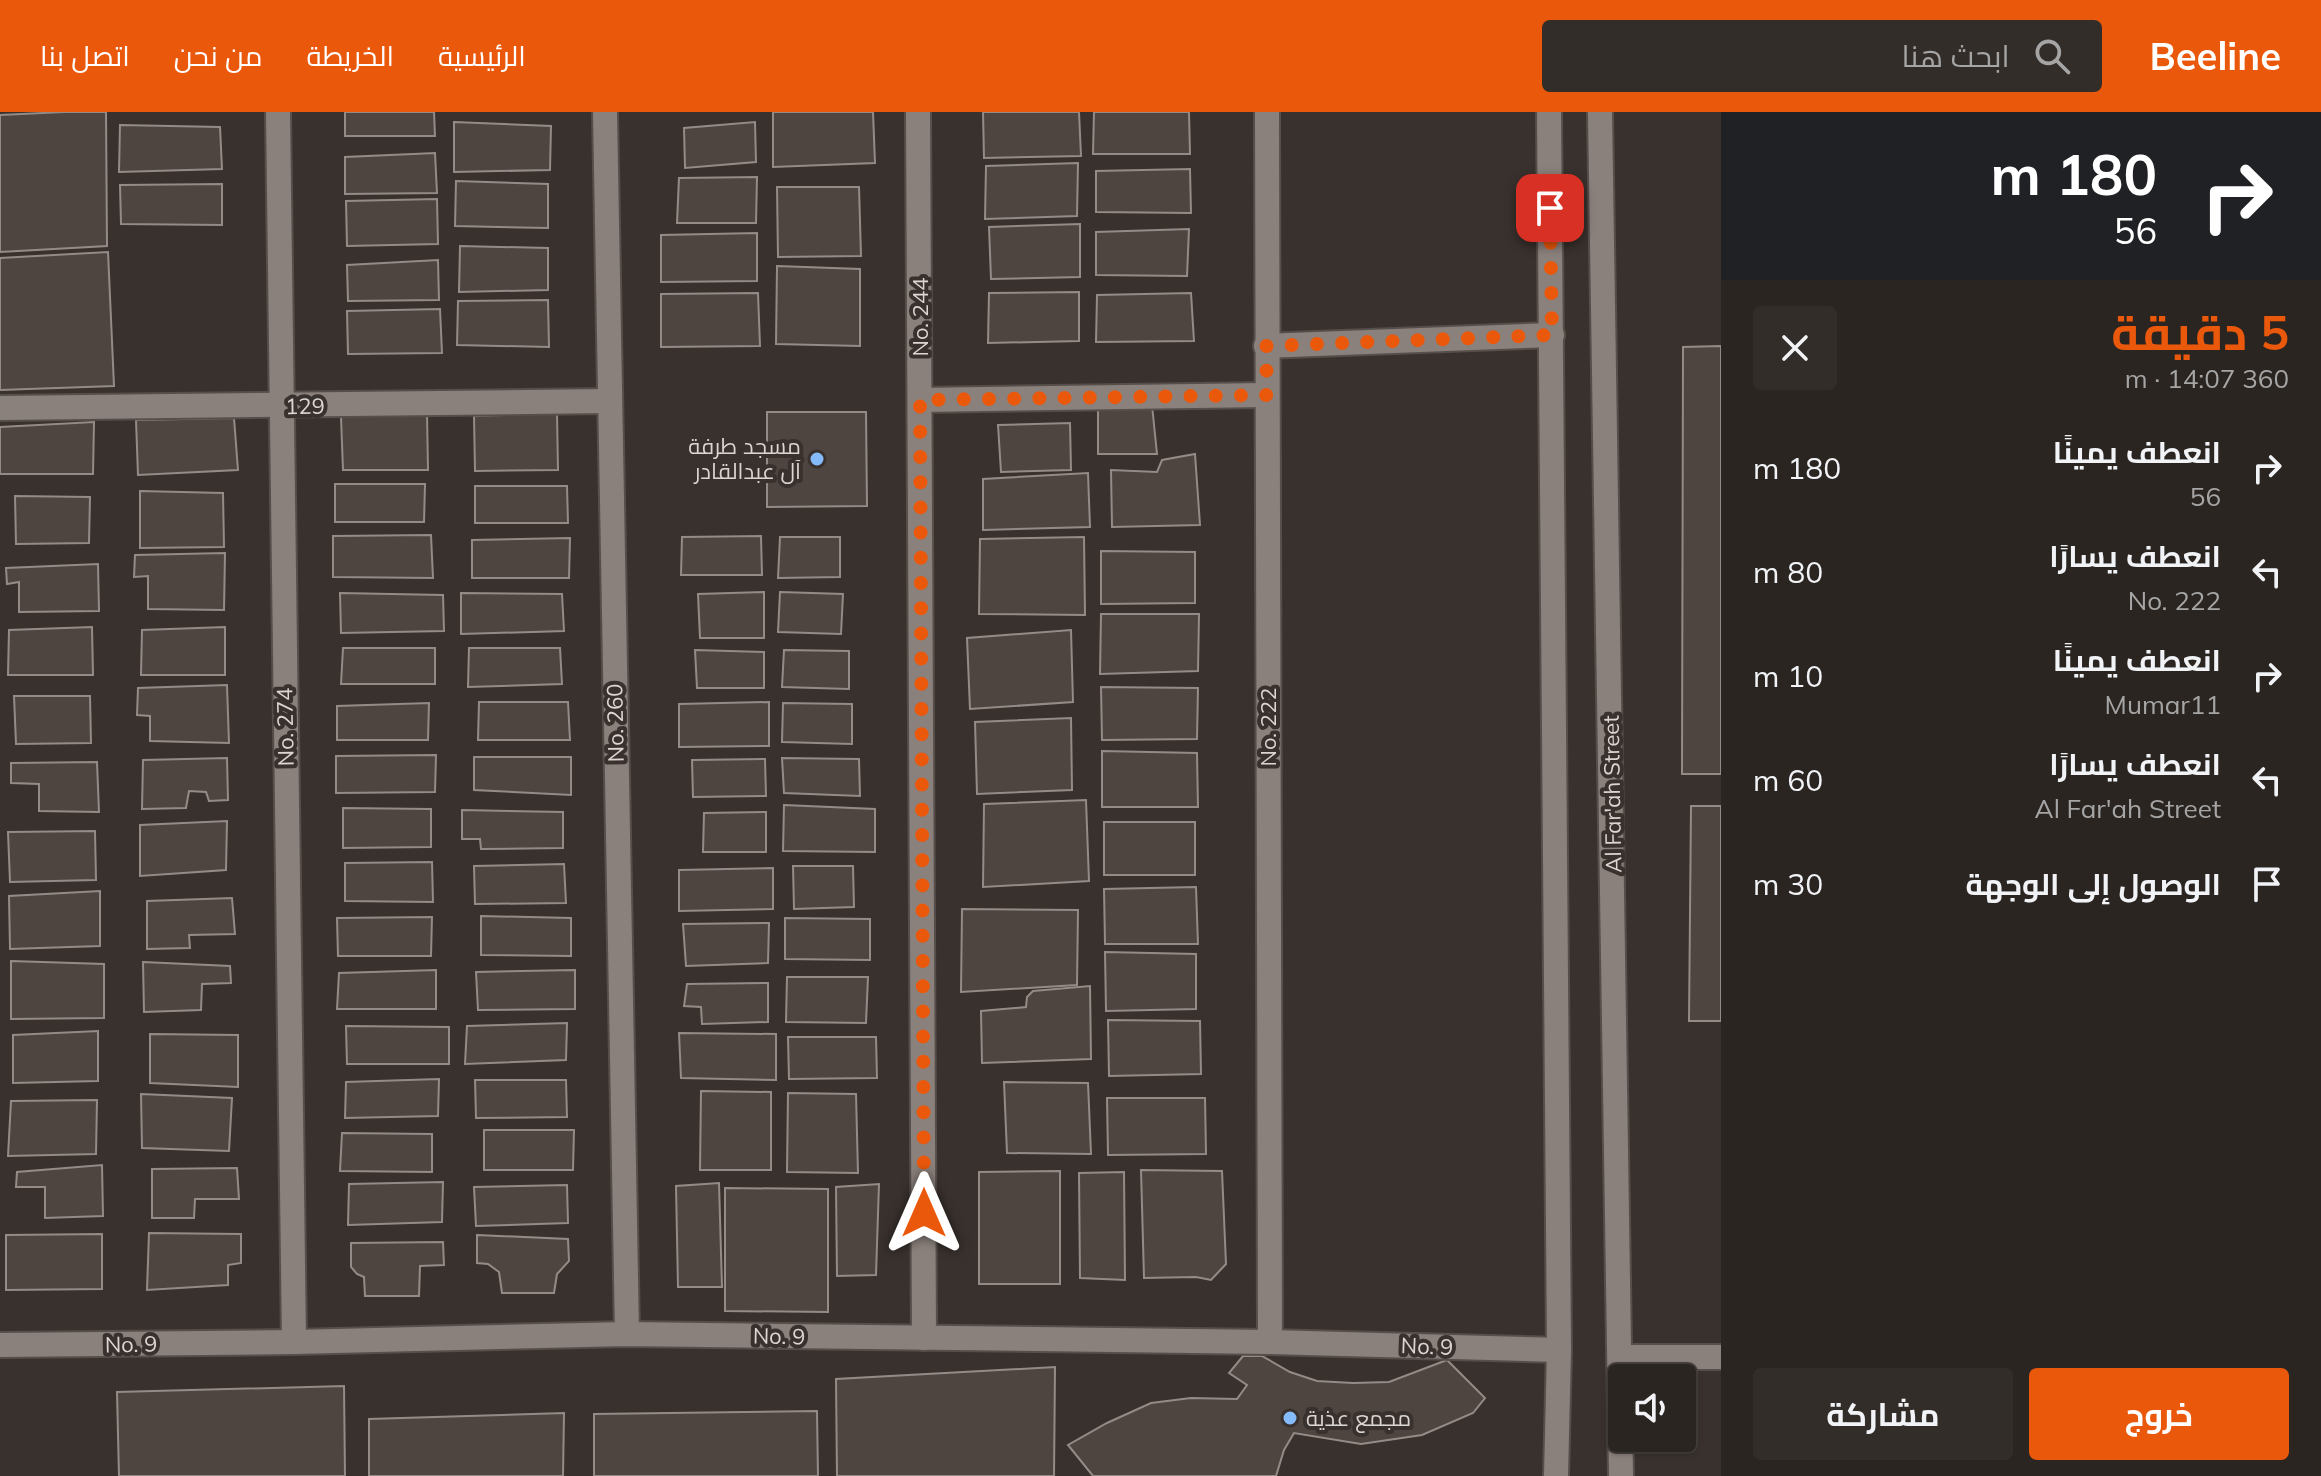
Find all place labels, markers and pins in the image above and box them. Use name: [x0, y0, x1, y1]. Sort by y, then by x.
pin: [1516, 174, 1584, 242]
place label: مسجد طرفة آل عبدالقادر: [688, 432, 801, 485]
marker: مسجد طرفة آل عبدالقادر: [808, 450, 826, 468]
place label: مجمع عذية: [1306, 1404, 1411, 1433]
marker: مجمع عذية: [1281, 1409, 1299, 1427]

